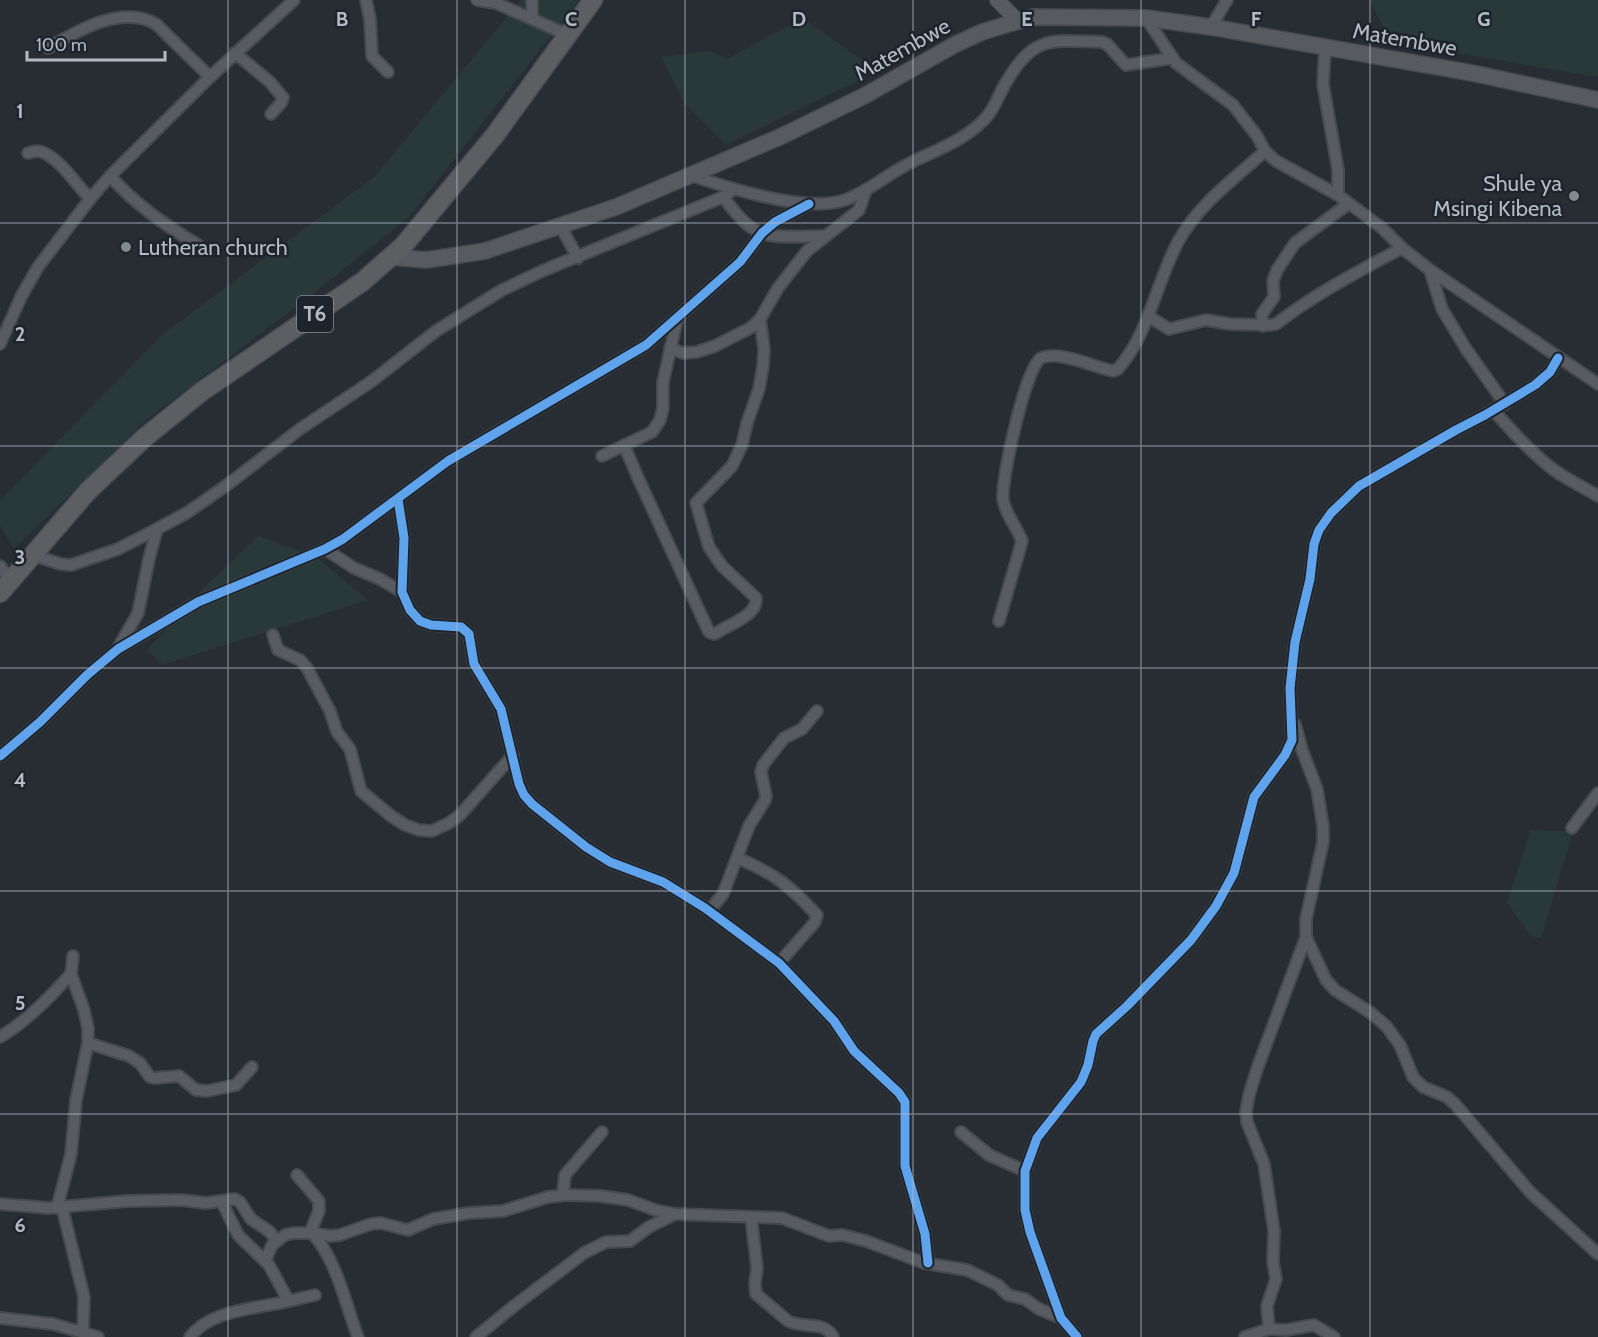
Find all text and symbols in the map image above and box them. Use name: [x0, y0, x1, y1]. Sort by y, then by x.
text: B: [336, 7, 348, 31]
text: C: [565, 7, 577, 31]
text: D: [792, 7, 806, 31]
text: E: [1021, 7, 1033, 31]
text: F: [1251, 7, 1262, 31]
text: G: [1477, 7, 1491, 31]
street label: Matembwe: [850, 12, 955, 87]
street label: Matembwe: [1351, 17, 1459, 62]
scale bar: [27, 24, 165, 62]
text: 100 m: [36, 34, 87, 56]
text: 1: [16, 99, 24, 123]
place label: Shule ya Msingi Kibena: [1433, 170, 1562, 222]
marker: Shule ya Msingi Kibena: [1567, 189, 1581, 203]
place label: Lutheran church: [138, 234, 288, 261]
marker: Lutheran church: [119, 240, 133, 254]
road number: T6: [297, 296, 333, 332]
text: 2: [15, 322, 25, 346]
text: 3: [15, 545, 25, 569]
text: 4: [14, 768, 26, 792]
text: 5: [15, 991, 25, 1015]
text: 6: [14, 1213, 26, 1237]

